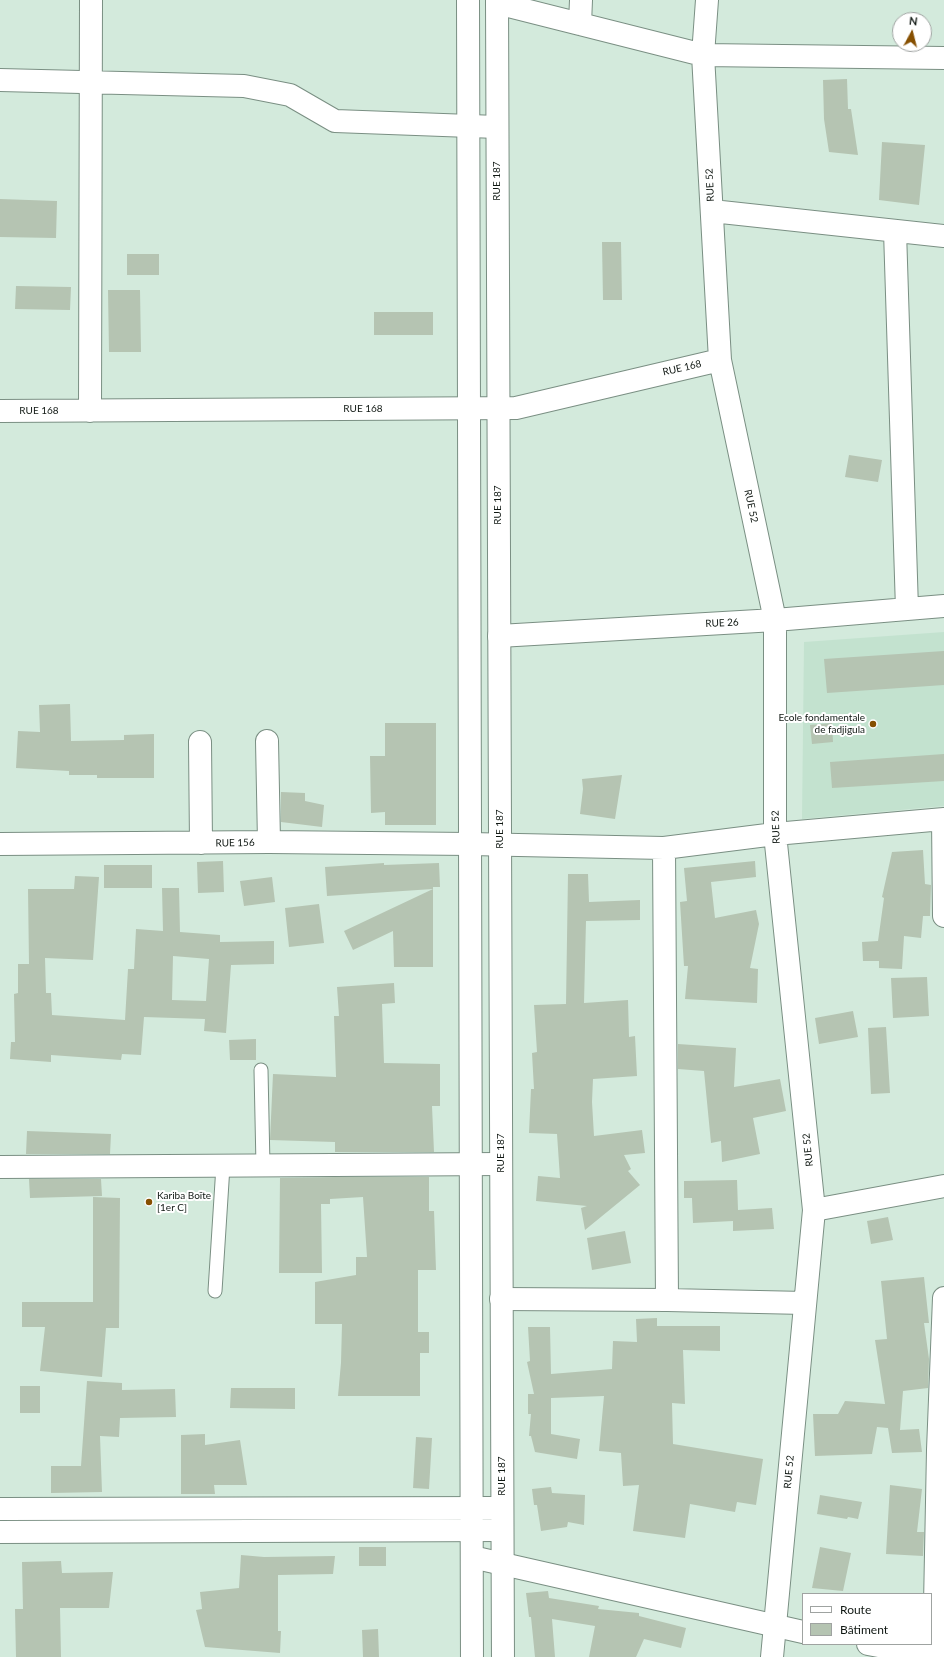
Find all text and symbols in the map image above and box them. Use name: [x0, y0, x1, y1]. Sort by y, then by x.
north arrow: [892, 12, 932, 52]
text: N: [908, 14, 918, 28]
street label: RUE 187: [491, 161, 503, 201]
street label: RUE 52: [703, 168, 717, 202]
street label: RUE 168: [661, 358, 703, 378]
street label: RUE 168: [343, 403, 383, 415]
street label: RUE 168: [19, 405, 59, 417]
street label: RUE 187: [492, 485, 504, 525]
street label: RUE 52: [742, 488, 760, 524]
street label: RUE 26: [705, 616, 739, 630]
place label: Ecole fondamentale de fadjigula: [779, 712, 865, 736]
marker: Ecole fondamentale de fadjigula: [868, 719, 878, 729]
street label: RUE 187: [494, 809, 506, 849]
street label: RUE 52: [769, 810, 783, 844]
street label: RUE 156: [215, 837, 255, 849]
street label: RUE 187: [495, 1133, 507, 1173]
street label: RUE 52: [800, 1133, 816, 1167]
place label: Kariba Boïte [1er C]: [157, 1190, 211, 1214]
marker: Kariba Boïte [1er C]: [144, 1197, 154, 1207]
street label: RUE 52: [782, 1455, 796, 1489]
street label: RUE 187: [496, 1456, 508, 1496]
legend: [802, 1593, 932, 1645]
text: Route: [840, 1602, 871, 1617]
text: Bâtiment: [840, 1622, 888, 1637]

